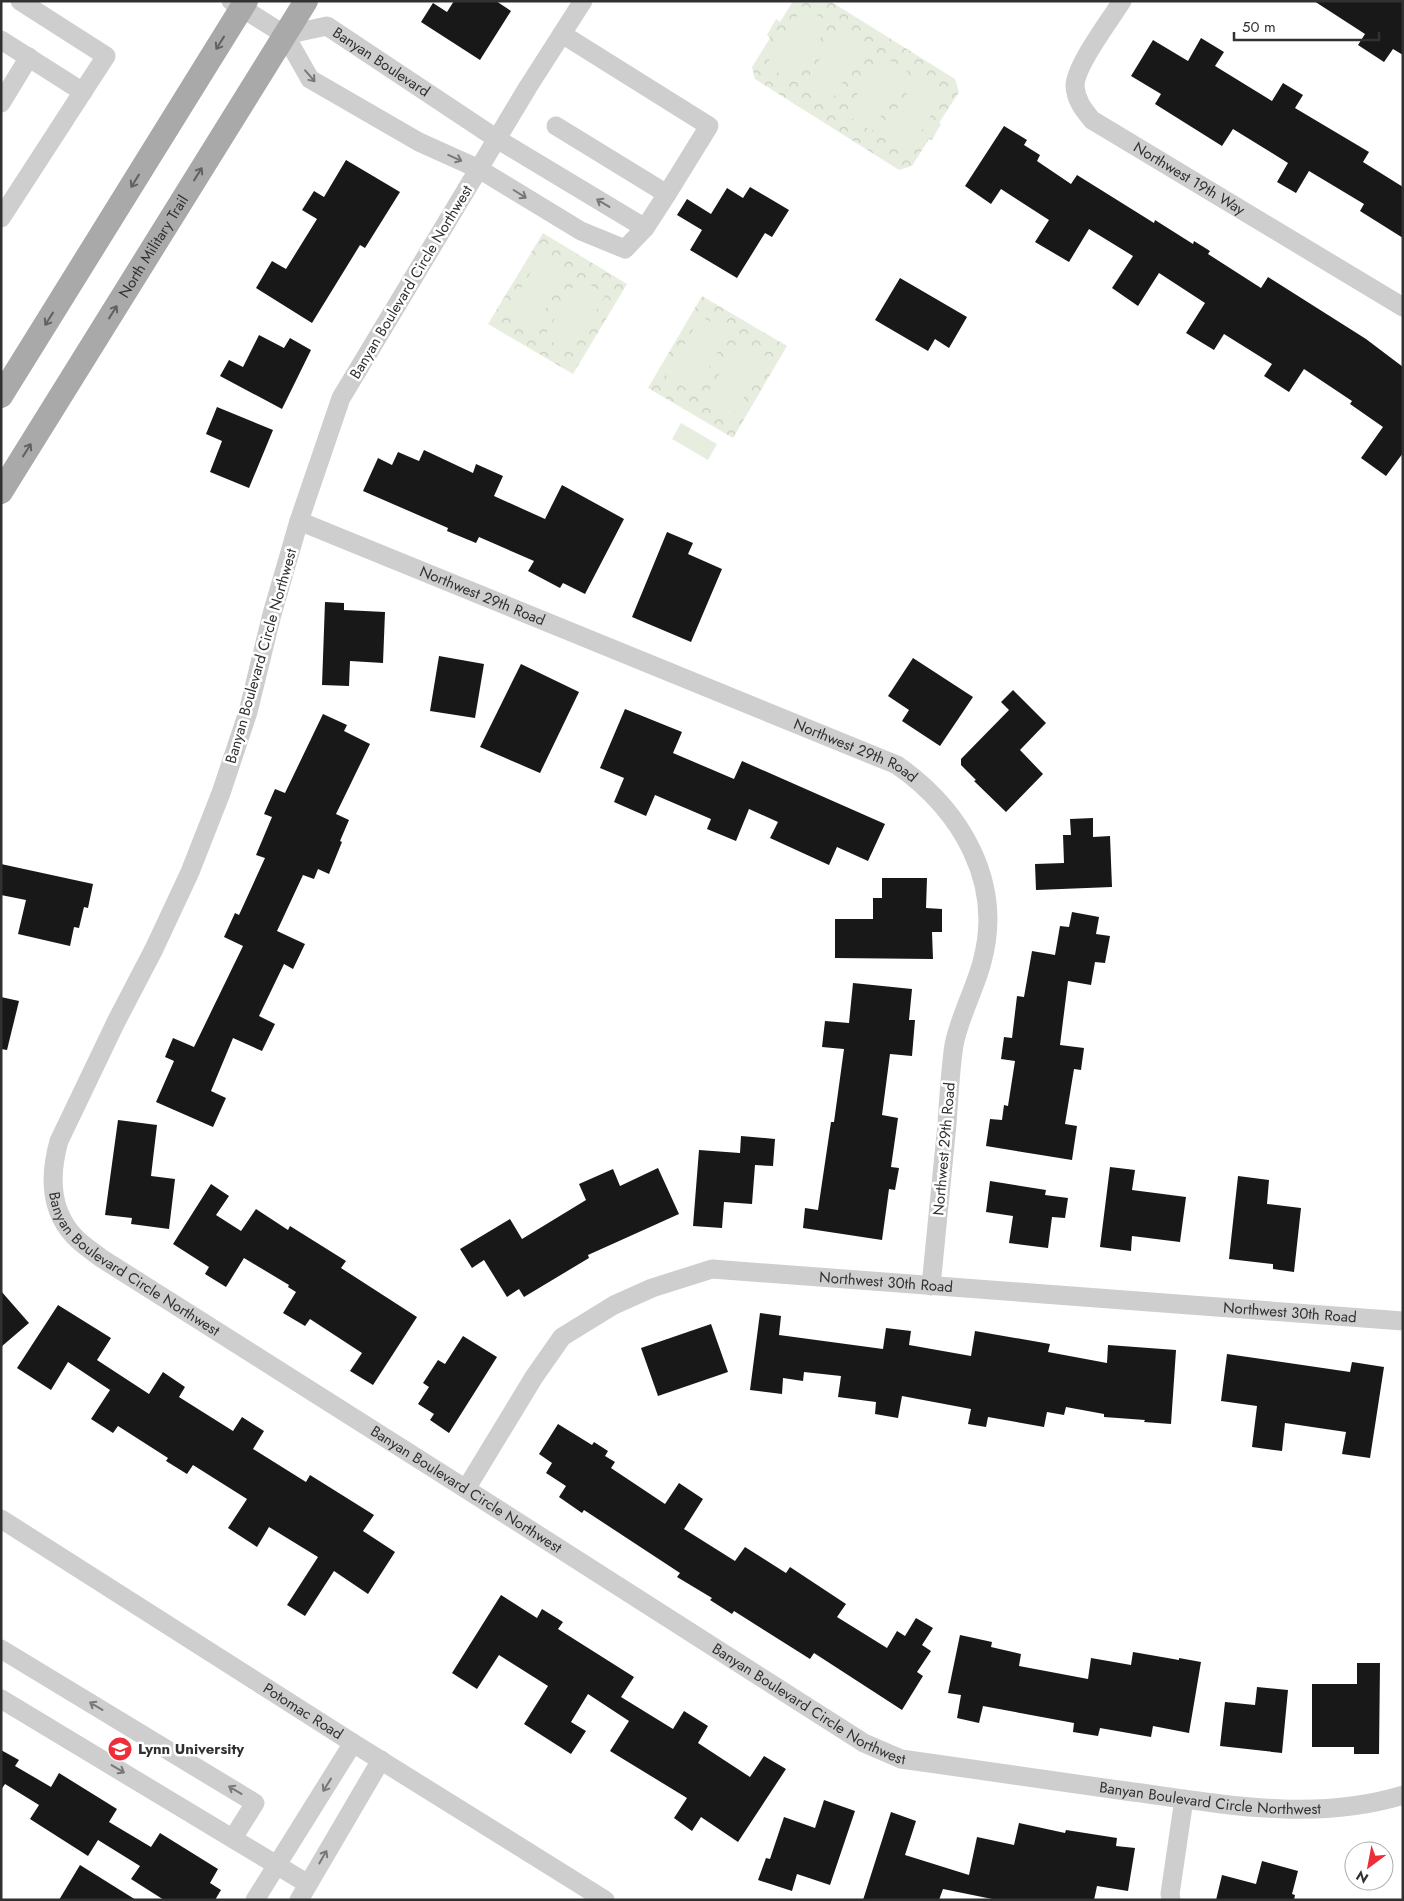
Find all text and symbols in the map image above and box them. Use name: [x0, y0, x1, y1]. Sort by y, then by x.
scale bar: [1234, 10, 1379, 42]
text: 50 m: [1242, 16, 1276, 38]
street label: Banyan Boulevard: [328, 22, 434, 102]
one-way arrow: [215, 35, 225, 49]
one-way arrow: [304, 69, 316, 82]
street label: Northwest 19th Way: [1129, 136, 1250, 221]
one-way arrow: [447, 154, 462, 164]
one-way arrow: [194, 168, 204, 182]
one-way arrow: [129, 173, 139, 187]
street label: Banyan Boulevard Circle Northwest: [344, 181, 478, 383]
one-way arrow: [513, 190, 527, 200]
street label: North Military Trail: [113, 191, 194, 302]
one-way arrow: [596, 198, 610, 208]
one-way arrow: [108, 306, 118, 320]
one-way arrow: [44, 311, 54, 325]
one-way arrow: [22, 444, 32, 458]
street label: Banyan Boulevard Circle Northwest: [220, 546, 302, 766]
street label: Northwest 29th Road: [416, 560, 548, 631]
street label: Northwest 29th Road: [790, 713, 922, 788]
street label: Northwest 29th Road: [927, 1081, 961, 1217]
street label: Banyan Boulevard Circle Northwest: [43, 1190, 224, 1342]
street label: Northwest 30th Road: [818, 1266, 954, 1298]
street label: Northwest 30th Road: [1222, 1296, 1357, 1328]
street label: Banyan Boulevard Circle Northwest: [366, 1420, 566, 1559]
street label: Banyan Boulevard Circle Northwest: [708, 1638, 907, 1771]
street label: Potomac Road: [259, 1678, 347, 1745]
one-way arrow: [89, 1701, 103, 1711]
school or university icon: Lynn University: [107, 1736, 133, 1762]
place label: Lynn University: [138, 1738, 244, 1760]
one-way arrow: [110, 1765, 124, 1775]
street label: Banyan Boulevard Circle Northwest: [1098, 1776, 1322, 1820]
one-way arrow: [322, 1777, 332, 1791]
one-way arrow: [228, 1785, 242, 1795]
north arrow: [1344, 1841, 1394, 1891]
one-way arrow: [319, 1851, 329, 1865]
text: N: [1352, 1866, 1372, 1888]

